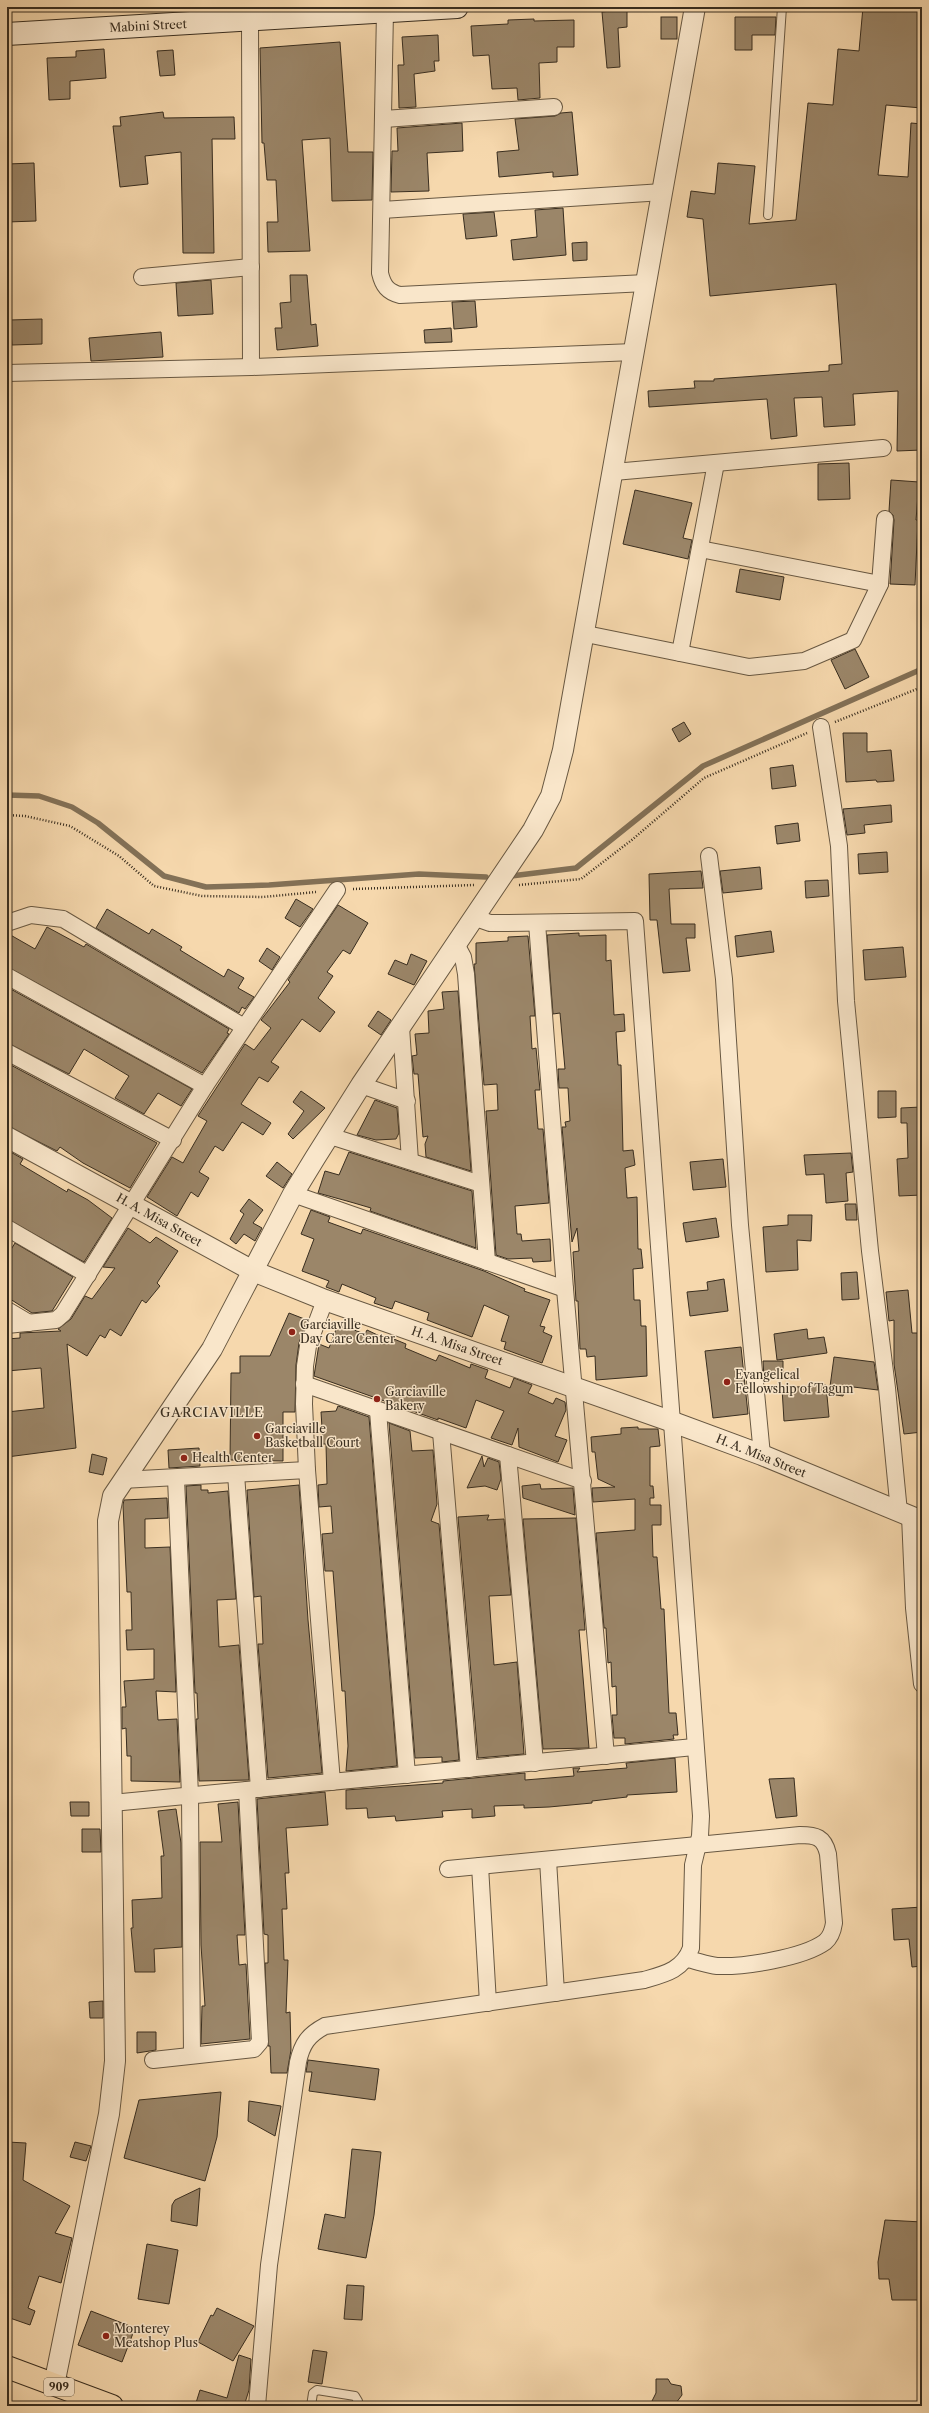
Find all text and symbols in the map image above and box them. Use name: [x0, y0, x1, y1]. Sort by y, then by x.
street label: Mabini Street: [109, 16, 188, 35]
street label: H. A. Misa Street: [114, 1190, 205, 1250]
place label: Garciaville Day Care Center: [300, 1317, 395, 1346]
street label: H. A. Misa Street: [409, 1323, 506, 1368]
marker: Garciaville Day Care Center: [287, 1327, 297, 1337]
place label: Evangelical Fellowship of Tagum: [735, 1367, 853, 1396]
marker: Evangelical Fellowship of Tagum: [722, 1377, 732, 1387]
place label: Garciaville Bakery: [385, 1384, 446, 1413]
marker: Garciaville Bakery: [372, 1394, 382, 1404]
district label: GARCIAVILLE: [160, 1404, 264, 1420]
place label: Garciaville Basketball Court: [265, 1421, 360, 1450]
marker: Garciaville Basketball Court: [252, 1431, 262, 1441]
street label: H. A. Misa Street: [714, 1431, 809, 1481]
place label: Health Center: [192, 1450, 273, 1465]
marker: Health Center: [179, 1453, 189, 1463]
place label: Monterey Meatshop Plus: [114, 2321, 198, 2350]
marker: Monterey Meatshop Plus: [101, 2331, 111, 2341]
road number: 909: [44, 2378, 74, 2396]

